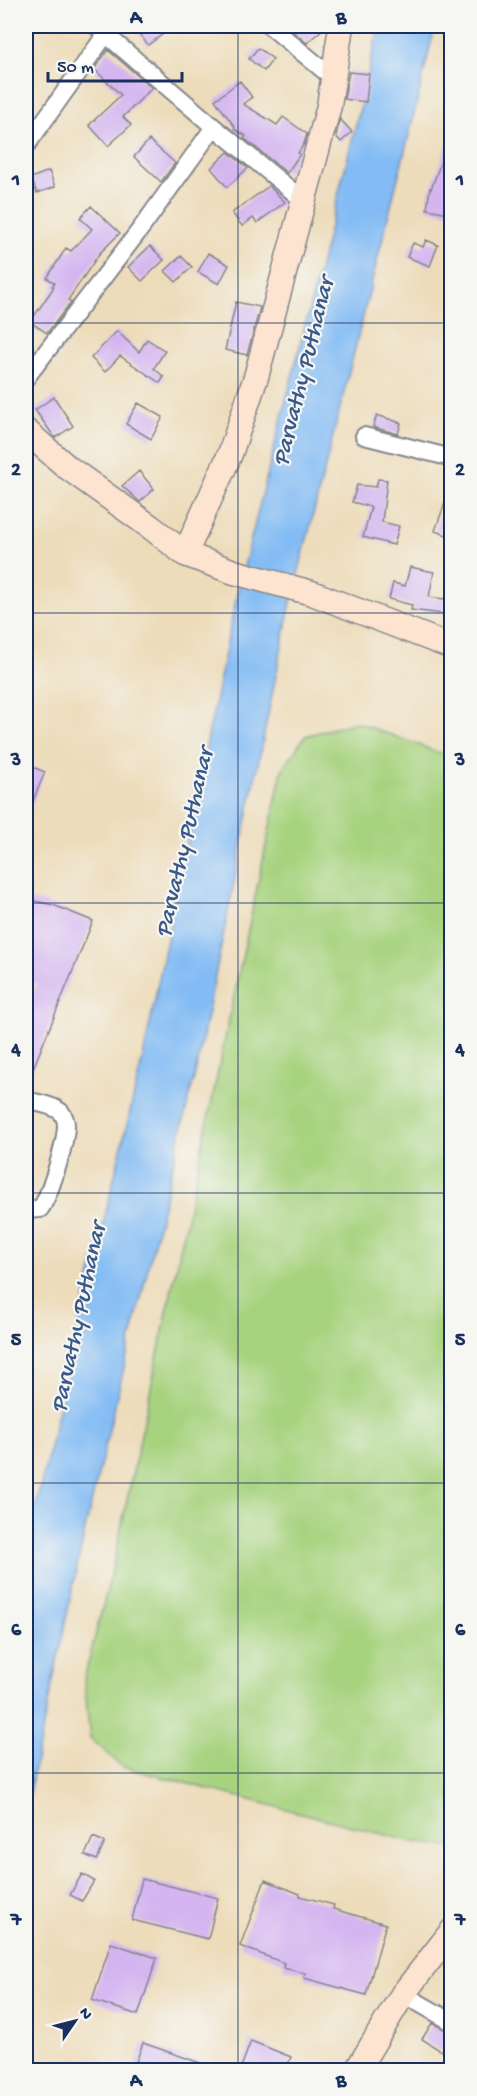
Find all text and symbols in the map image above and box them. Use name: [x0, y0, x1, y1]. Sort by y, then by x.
text: A: [129, 8, 144, 31]
text: B: [335, 8, 347, 31]
scale bar: [48, 45, 182, 83]
text: 50 m: [57, 58, 94, 79]
text: 1: [11, 170, 20, 193]
text: 1: [455, 170, 464, 193]
water label: Parvathy Puthanar: [268, 271, 343, 469]
text: 2: [11, 460, 21, 483]
text: 2: [455, 460, 465, 483]
water label: Parvathy Puthanar: [150, 741, 223, 940]
text: 3: [10, 750, 21, 773]
text: 3: [454, 750, 465, 773]
text: 4: [10, 1040, 21, 1063]
text: 4: [454, 1040, 465, 1063]
water label: Parvathy Puthanar: [46, 1216, 115, 1415]
text: 5: [11, 1330, 22, 1353]
text: 5: [455, 1330, 466, 1353]
text: 6: [11, 1620, 22, 1643]
text: 6: [455, 1620, 466, 1643]
text: 7: [10, 1910, 23, 1933]
text: 7: [454, 1910, 467, 1933]
north arrow: [45, 1991, 105, 2051]
text: N: [74, 2005, 96, 2025]
text: A: [129, 2071, 144, 2094]
text: B: [335, 2071, 347, 2094]

